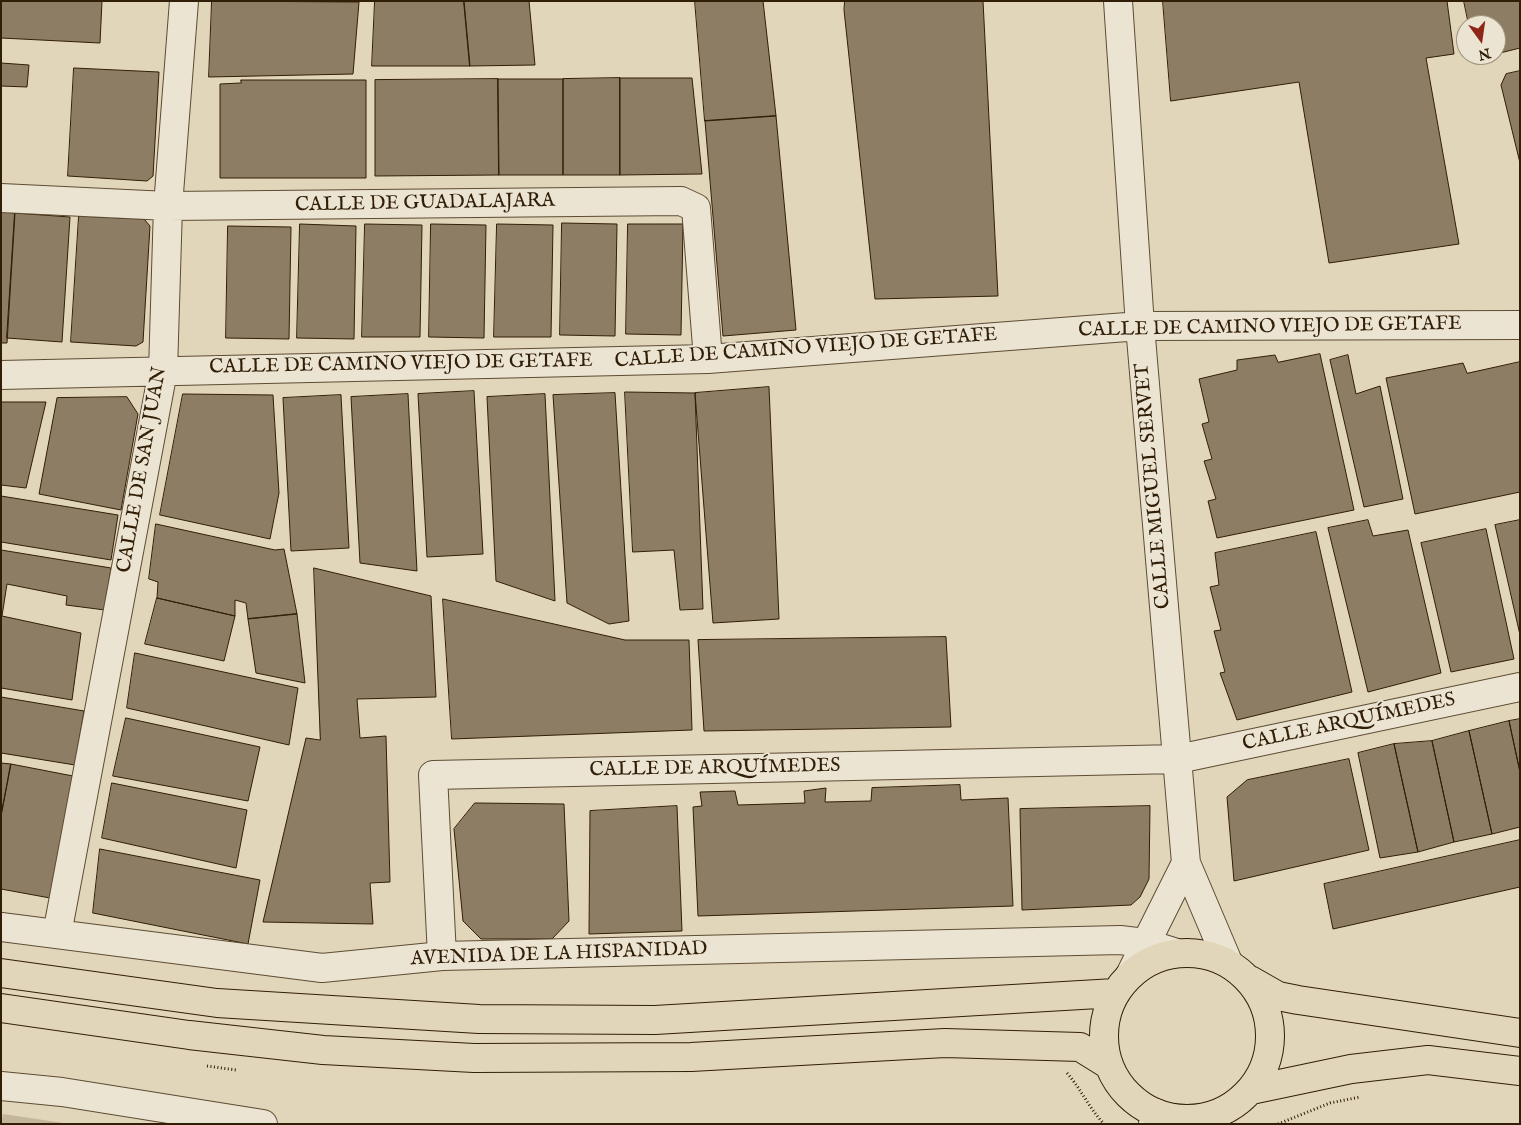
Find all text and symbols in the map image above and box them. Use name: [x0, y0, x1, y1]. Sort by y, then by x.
north arrow: [1456, 15, 1506, 65]
text: N: [1476, 43, 1492, 64]
street label: CALLE DE GUADALAJARA: [295, 190, 555, 218]
street label: CALLE DE CAMINO VIEJO DE GETAFE: [1078, 313, 1462, 343]
street label: CALLE DE CAMINO VIEJO DE GETAFE: [614, 324, 998, 374]
street label: CALLE DE CAMINO VIEJO DE GETAFE: [209, 350, 593, 380]
street label: CALLE MIGUEL SERVET: [1131, 362, 1177, 610]
street label: CALLE DE SAN JUAN: [113, 365, 173, 575]
street label: CALLE ARQUÍMEDES: [1240, 689, 1458, 757]
street label: CALLE DE ARQUÍMEDES: [589, 755, 841, 783]
street label: AVENIDA DE LA HISPANIDAD: [410, 938, 708, 972]

